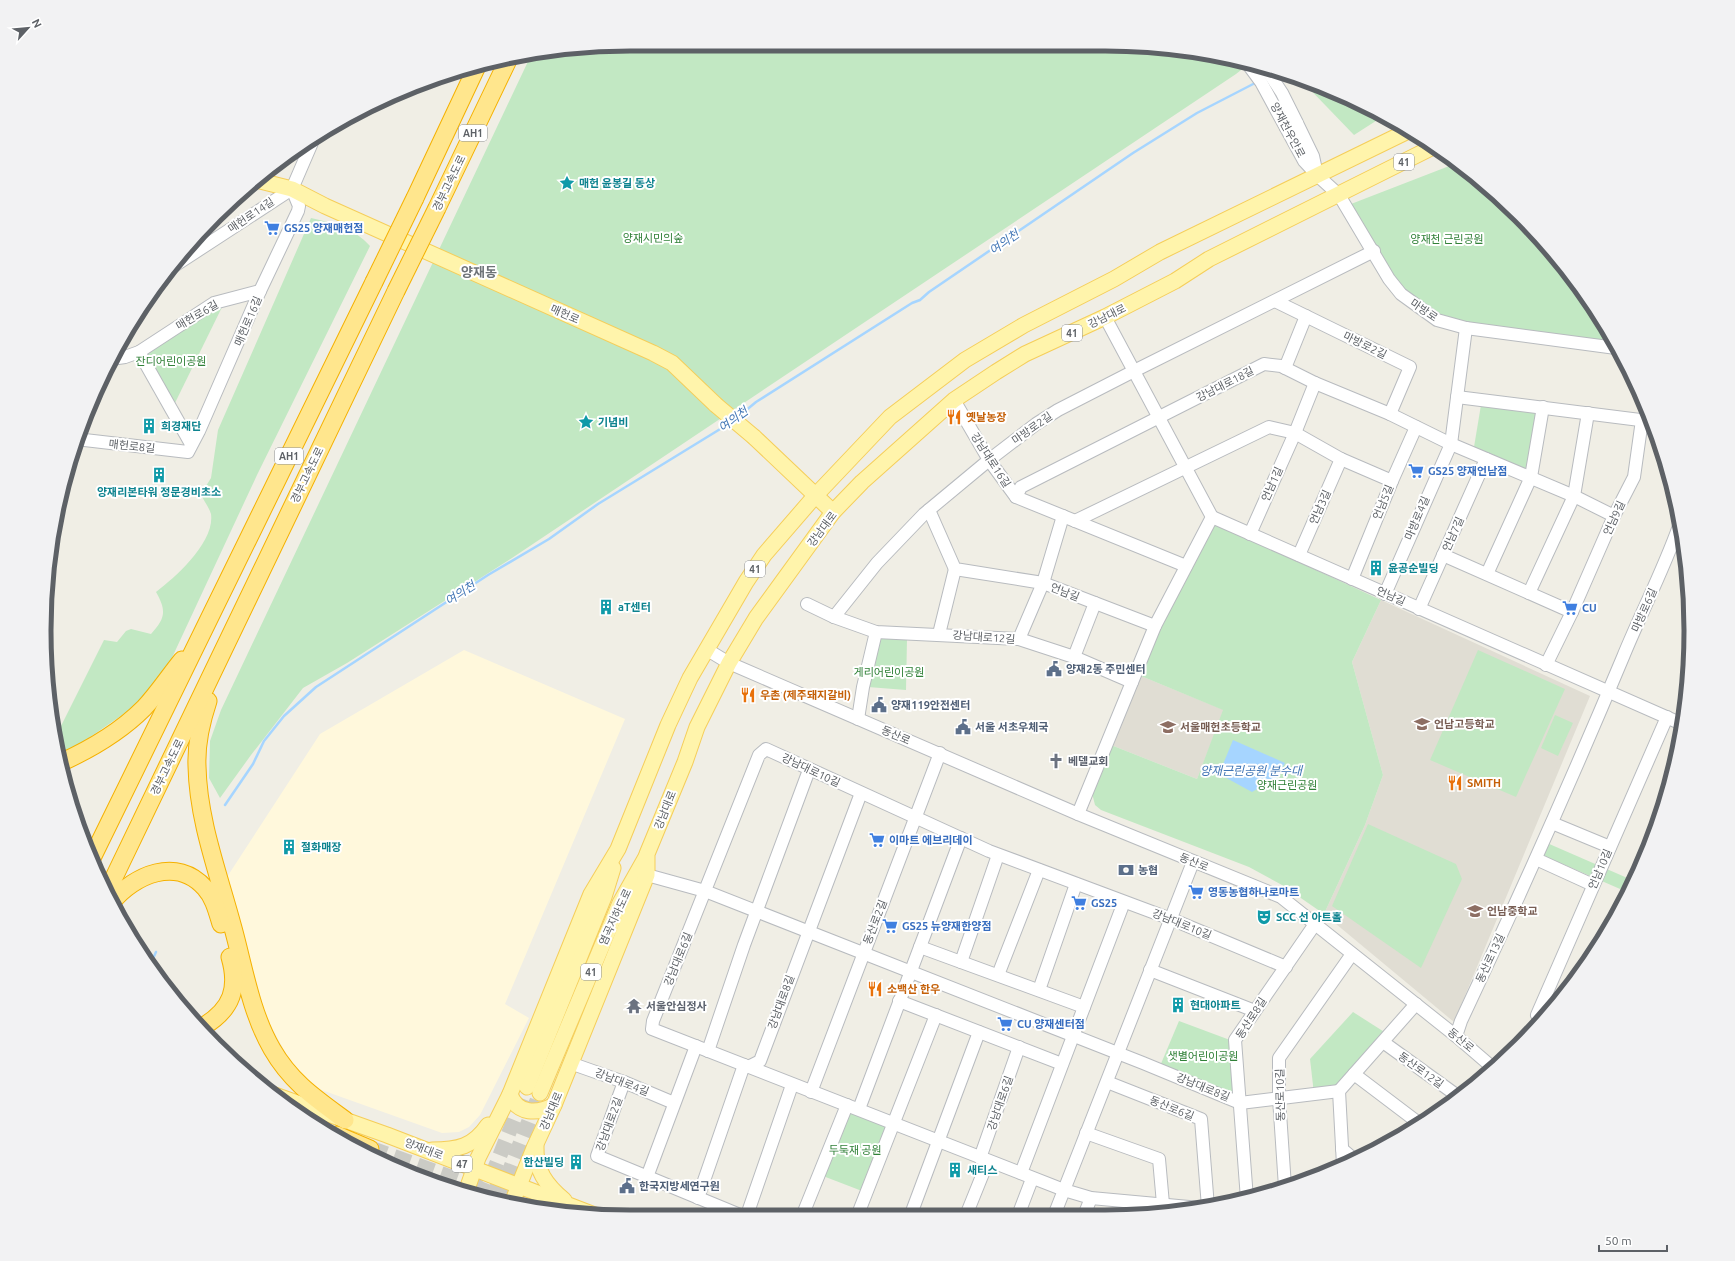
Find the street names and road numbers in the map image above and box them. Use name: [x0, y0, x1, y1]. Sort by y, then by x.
street label: 양재천우안로: [1268, 100, 1308, 160]
road number: AH1: [459, 125, 487, 141]
street label: 경부고속도로: [430, 153, 468, 213]
road number: 41: [1394, 154, 1414, 170]
street label: 매헌로14길: [226, 195, 276, 235]
street label: 매헌로16길: [232, 294, 264, 348]
street label: 마방로: [1408, 297, 1440, 323]
street label: 매헌로6길: [174, 298, 220, 332]
street label: 매헌로: [549, 302, 581, 326]
street label: 강남대로: [1086, 302, 1128, 330]
road number: 41: [1062, 325, 1082, 341]
street label: 마방로2길: [1341, 329, 1389, 361]
street label: 강남대로18길: [1194, 364, 1256, 404]
street label: 마방로2길: [1009, 410, 1055, 446]
street label: 강남대로16길: [969, 430, 1013, 490]
street label: 매헌로8길: [108, 438, 156, 454]
street label: 경부고속도로: [288, 445, 326, 505]
road number: AH1: [275, 448, 303, 464]
street label: 언남1길: [1259, 465, 1285, 503]
street label: 언남5길: [1371, 483, 1395, 521]
street label: 언남3길: [1307, 488, 1333, 526]
street label: 마방로4길: [1402, 494, 1432, 542]
street label: 언남9길: [1601, 499, 1627, 537]
street label: 강남대로: [805, 509, 839, 549]
street label: 언남7길: [1440, 515, 1466, 553]
road number: 41: [745, 561, 765, 577]
street label: 언남길: [1049, 581, 1081, 603]
street label: 언남길: [1375, 584, 1407, 608]
street label: 마방로6길: [1629, 586, 1659, 634]
street label: 강남대로12길: [952, 629, 1016, 645]
street label: 동산로: [880, 724, 912, 746]
street label: 경부고속도로: [148, 737, 186, 797]
street label: 강남대로10길: [780, 751, 842, 789]
street label: 강남대로: [652, 789, 678, 831]
street label: 언남10길: [1586, 847, 1614, 891]
street label: 동산로: [1178, 851, 1210, 873]
street label: 염곡지하도로: [597, 887, 633, 947]
street label: 동산로2길: [861, 898, 889, 946]
street label: 강남대로10길: [1151, 907, 1213, 941]
street label: 강남대로6길: [662, 930, 694, 988]
street label: 동산로13길: [1473, 931, 1507, 985]
road number: 41: [581, 964, 601, 980]
street label: 강남대로8길: [766, 973, 796, 1031]
street label: 동산로8길: [1233, 995, 1269, 1041]
street label: 동산로: [1446, 1026, 1476, 1054]
street label: 동산로12길: [1396, 1050, 1446, 1090]
street label: 강남대로4길: [593, 1066, 651, 1098]
street label: 동산로10길: [1274, 1068, 1286, 1122]
street label: 강남대로8길: [1174, 1071, 1232, 1103]
street label: 강남대로6길: [985, 1074, 1015, 1132]
street label: 강남대로: [538, 1090, 564, 1132]
street label: 동산로6길: [1148, 1094, 1196, 1122]
street label: 강남대로2길: [594, 1095, 624, 1153]
street label: 양재대로: [403, 1136, 445, 1162]
road number: 47: [452, 1156, 472, 1172]

